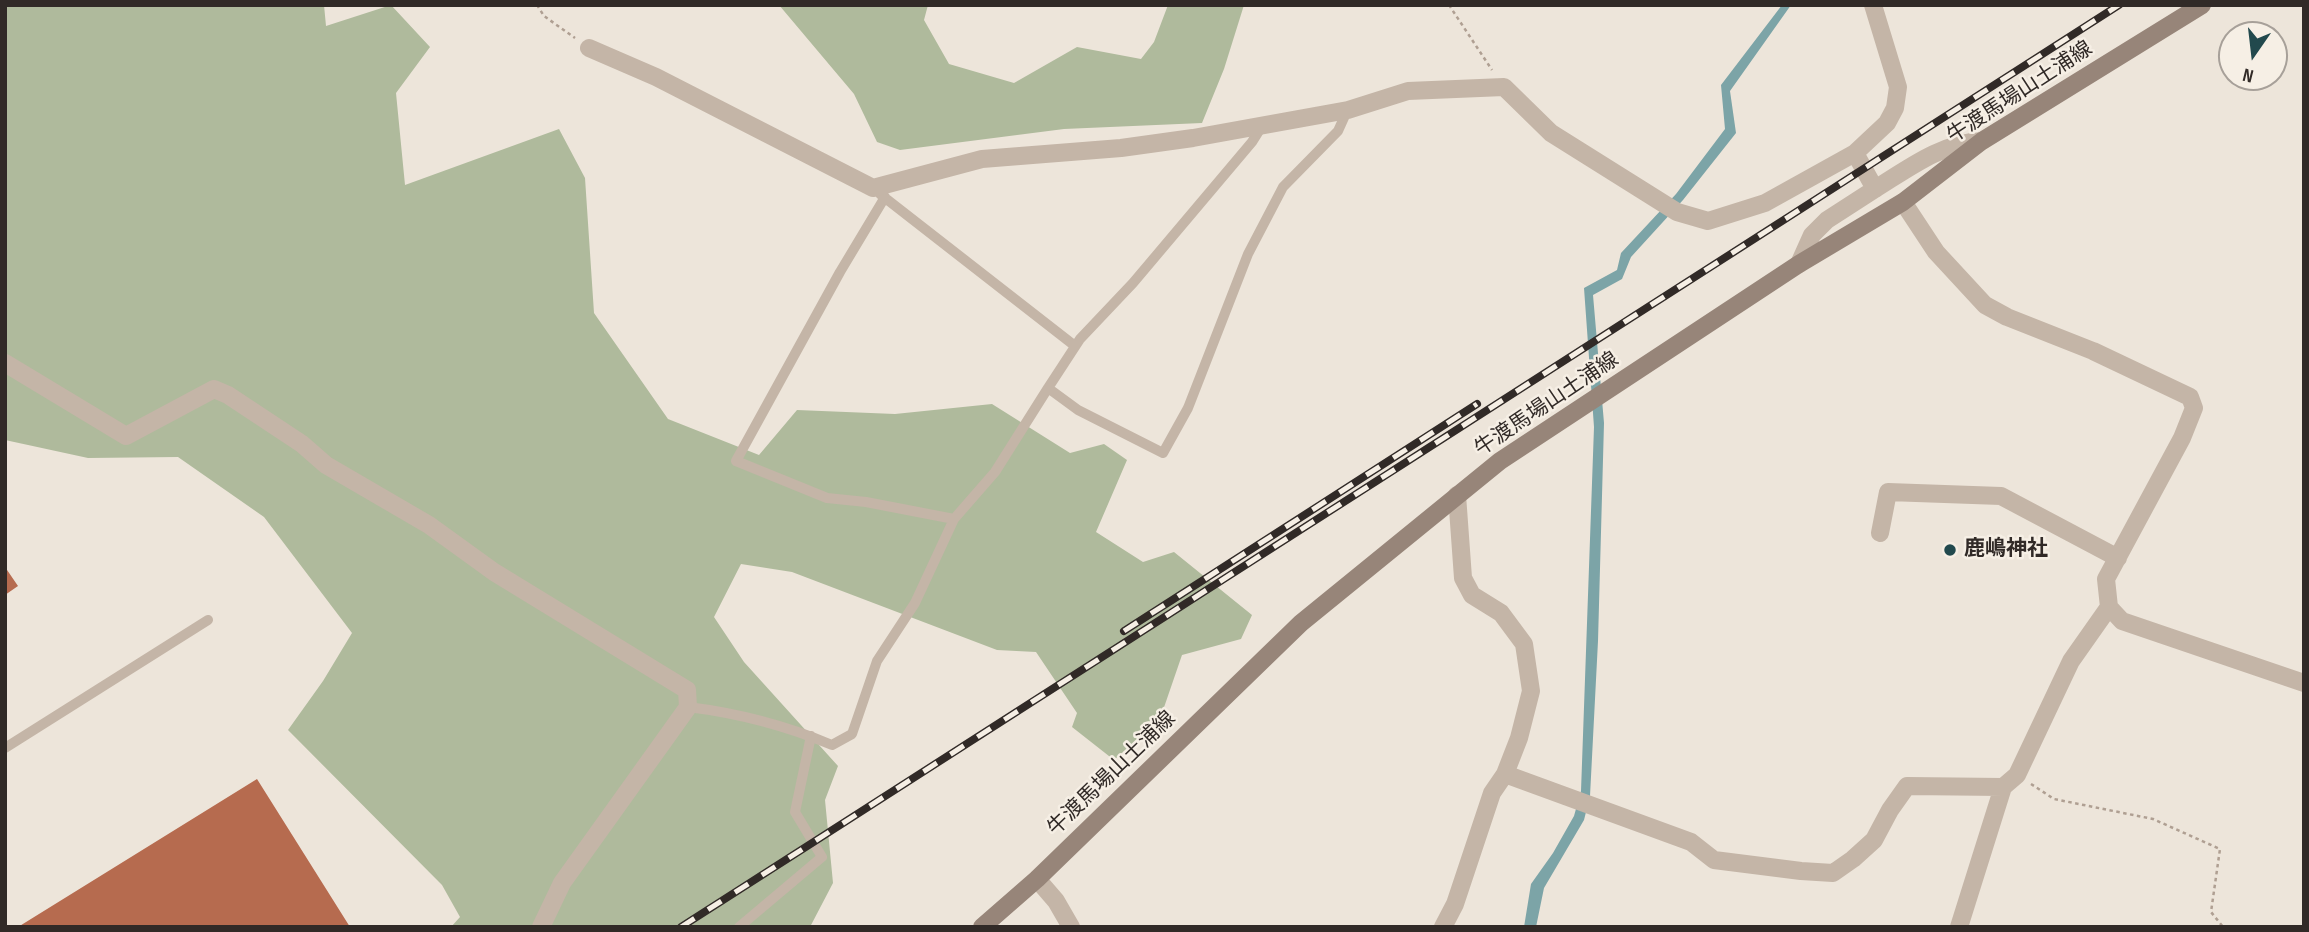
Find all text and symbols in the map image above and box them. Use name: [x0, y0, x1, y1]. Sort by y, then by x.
north arrow: [2218, 21, 2288, 91]
street label: 牛渡馬場山土浦線: [1943, 37, 2097, 149]
text: N: [2241, 63, 2256, 87]
street label: 牛渡馬場山土浦線: [1470, 348, 1624, 462]
place label: 鹿嶋神社: [1964, 537, 2048, 563]
marker: 鹿嶋神社: [1942, 542, 1958, 558]
street label: 牛渡馬場山土浦線: [1043, 707, 1181, 841]

